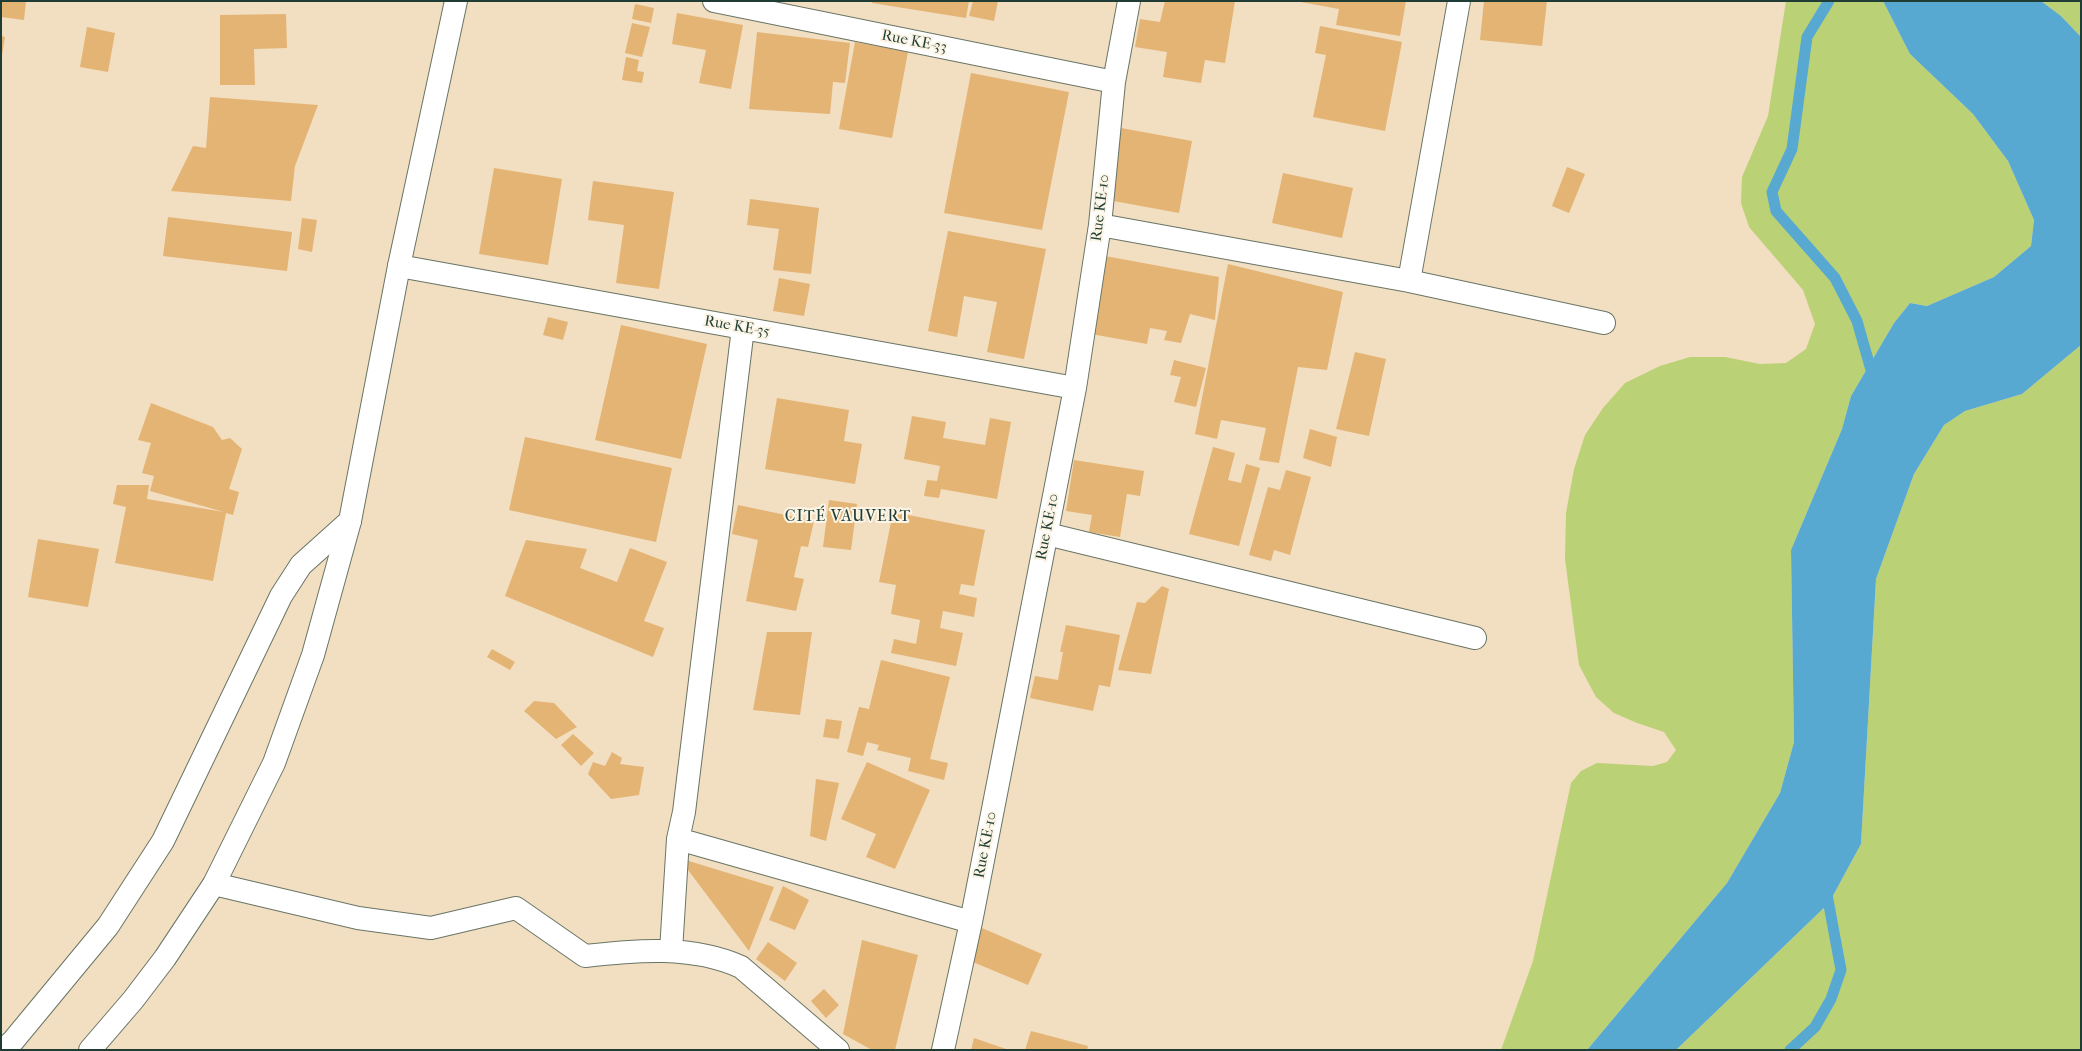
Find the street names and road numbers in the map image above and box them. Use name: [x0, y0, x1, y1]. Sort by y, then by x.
street label: Rue KE-33: [880, 27, 948, 57]
street label: Rue KE-10: [1088, 174, 1114, 242]
street label: Rue KE-35: [703, 312, 771, 342]
street label: Rue KE-10: [1033, 492, 1063, 562]
street label: Rue KE-10: [971, 810, 1001, 880]

